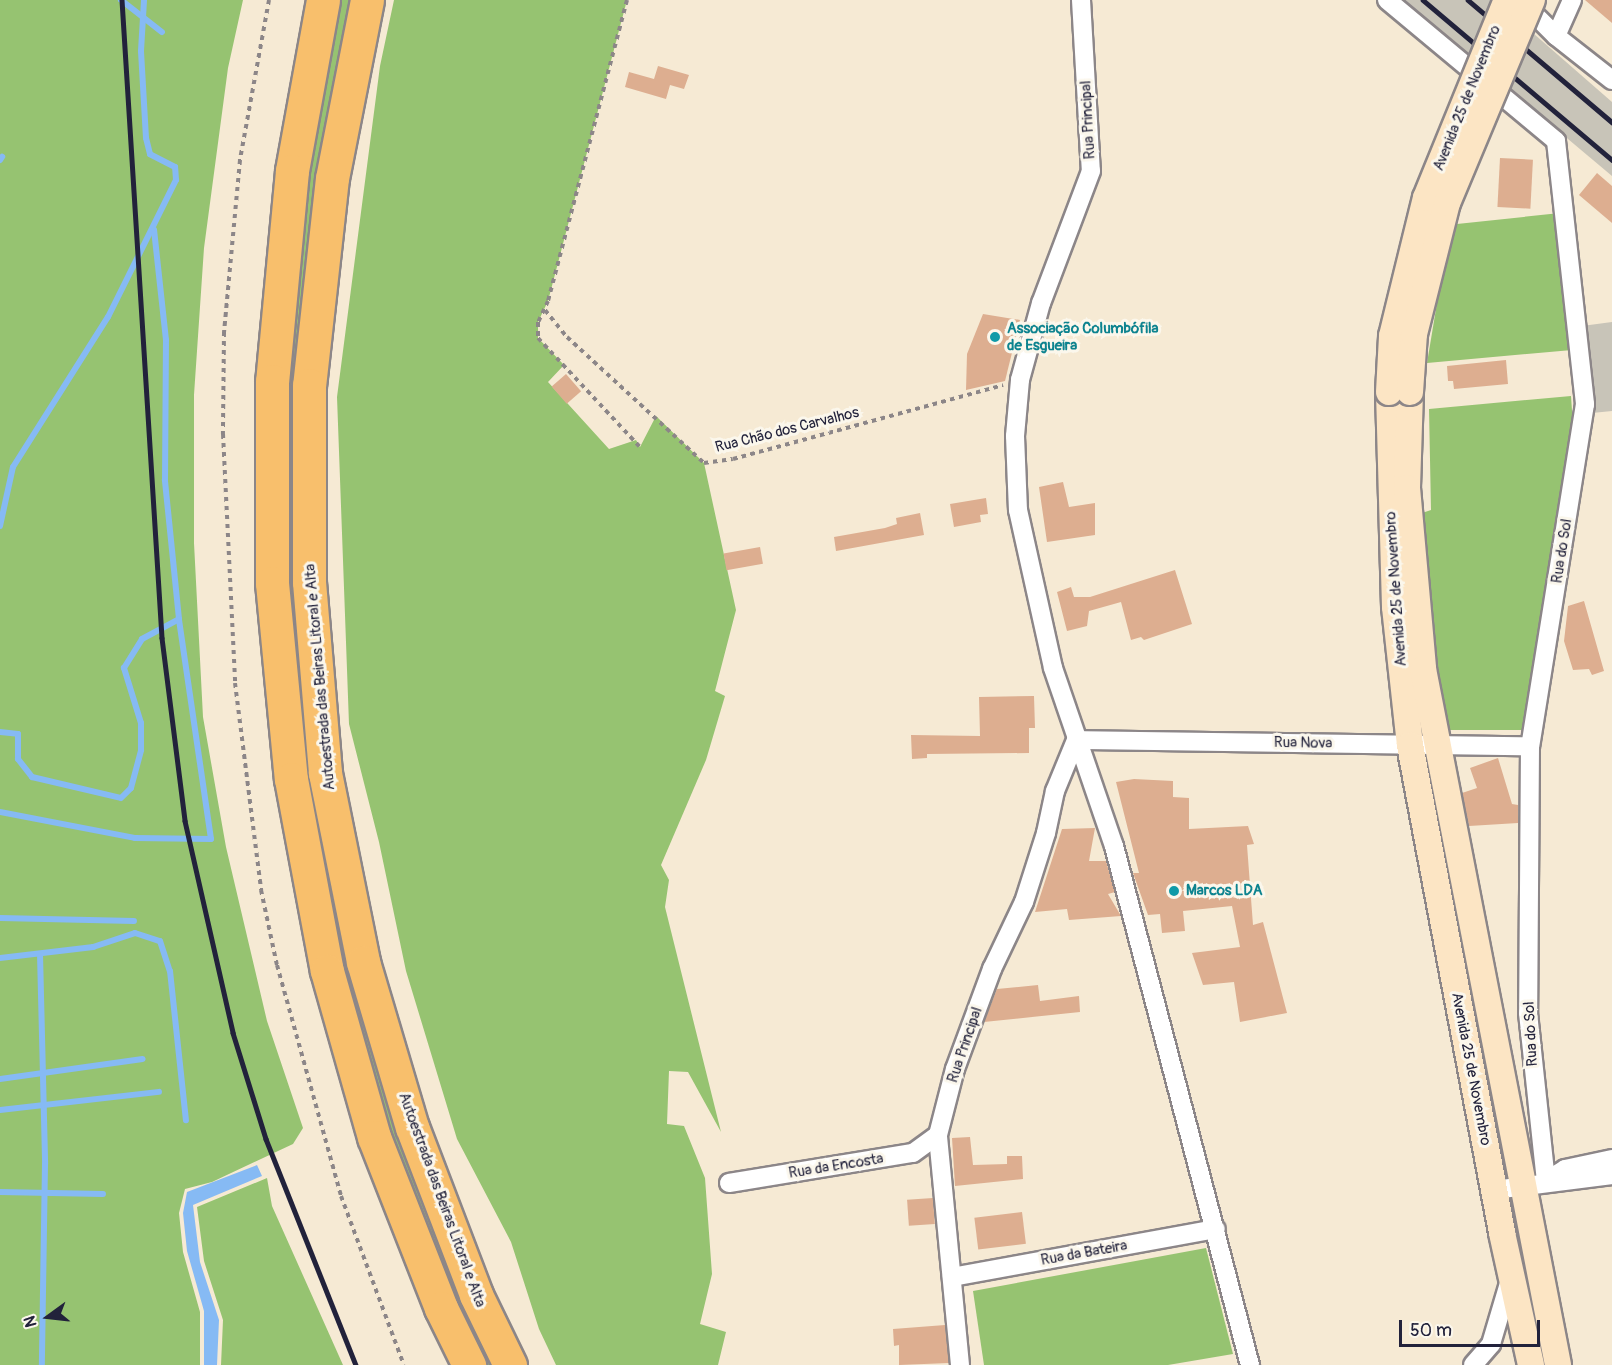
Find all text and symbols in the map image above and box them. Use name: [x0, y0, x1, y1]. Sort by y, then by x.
street label: Avenida 25 de Novembro: [1430, 23, 1504, 173]
street label: Rua Principal: [1077, 80, 1099, 160]
place label: Associação Columbófila de Esgueira: [1007, 319, 1158, 354]
marker: Associação Columbófila de Esgueira: [988, 330, 1002, 344]
street label: Rua Chão dos Carvalhos: [713, 403, 861, 457]
street label: Avenida 25 de Novembro: [1382, 511, 1410, 667]
street label: Rua do Sol: [1548, 517, 1576, 585]
street label: Autoestrada das Beiras Litoral e Alta: [301, 563, 339, 791]
street label: Rua Nova: [1274, 733, 1332, 753]
place label: Marcos LDA: [1186, 882, 1262, 900]
marker: Marcos LDA: [1167, 884, 1181, 898]
street label: Avenida 25 de Novembro: [1447, 991, 1495, 1147]
street label: Rua do Sol: [1520, 1001, 1542, 1067]
street label: Rua Principal: [944, 1005, 986, 1085]
street label: Autoestrada das Beiras Litoral e Alta: [395, 1090, 489, 1310]
street label: Rua da Encosta: [787, 1150, 885, 1182]
street label: Rua da Bateira: [1039, 1237, 1129, 1269]
north arrow: [18, 1287, 78, 1347]
scale bar: [1402, 1308, 1543, 1346]
text: N: [20, 1314, 42, 1329]
text: 50 m: [1410, 1319, 1452, 1342]

